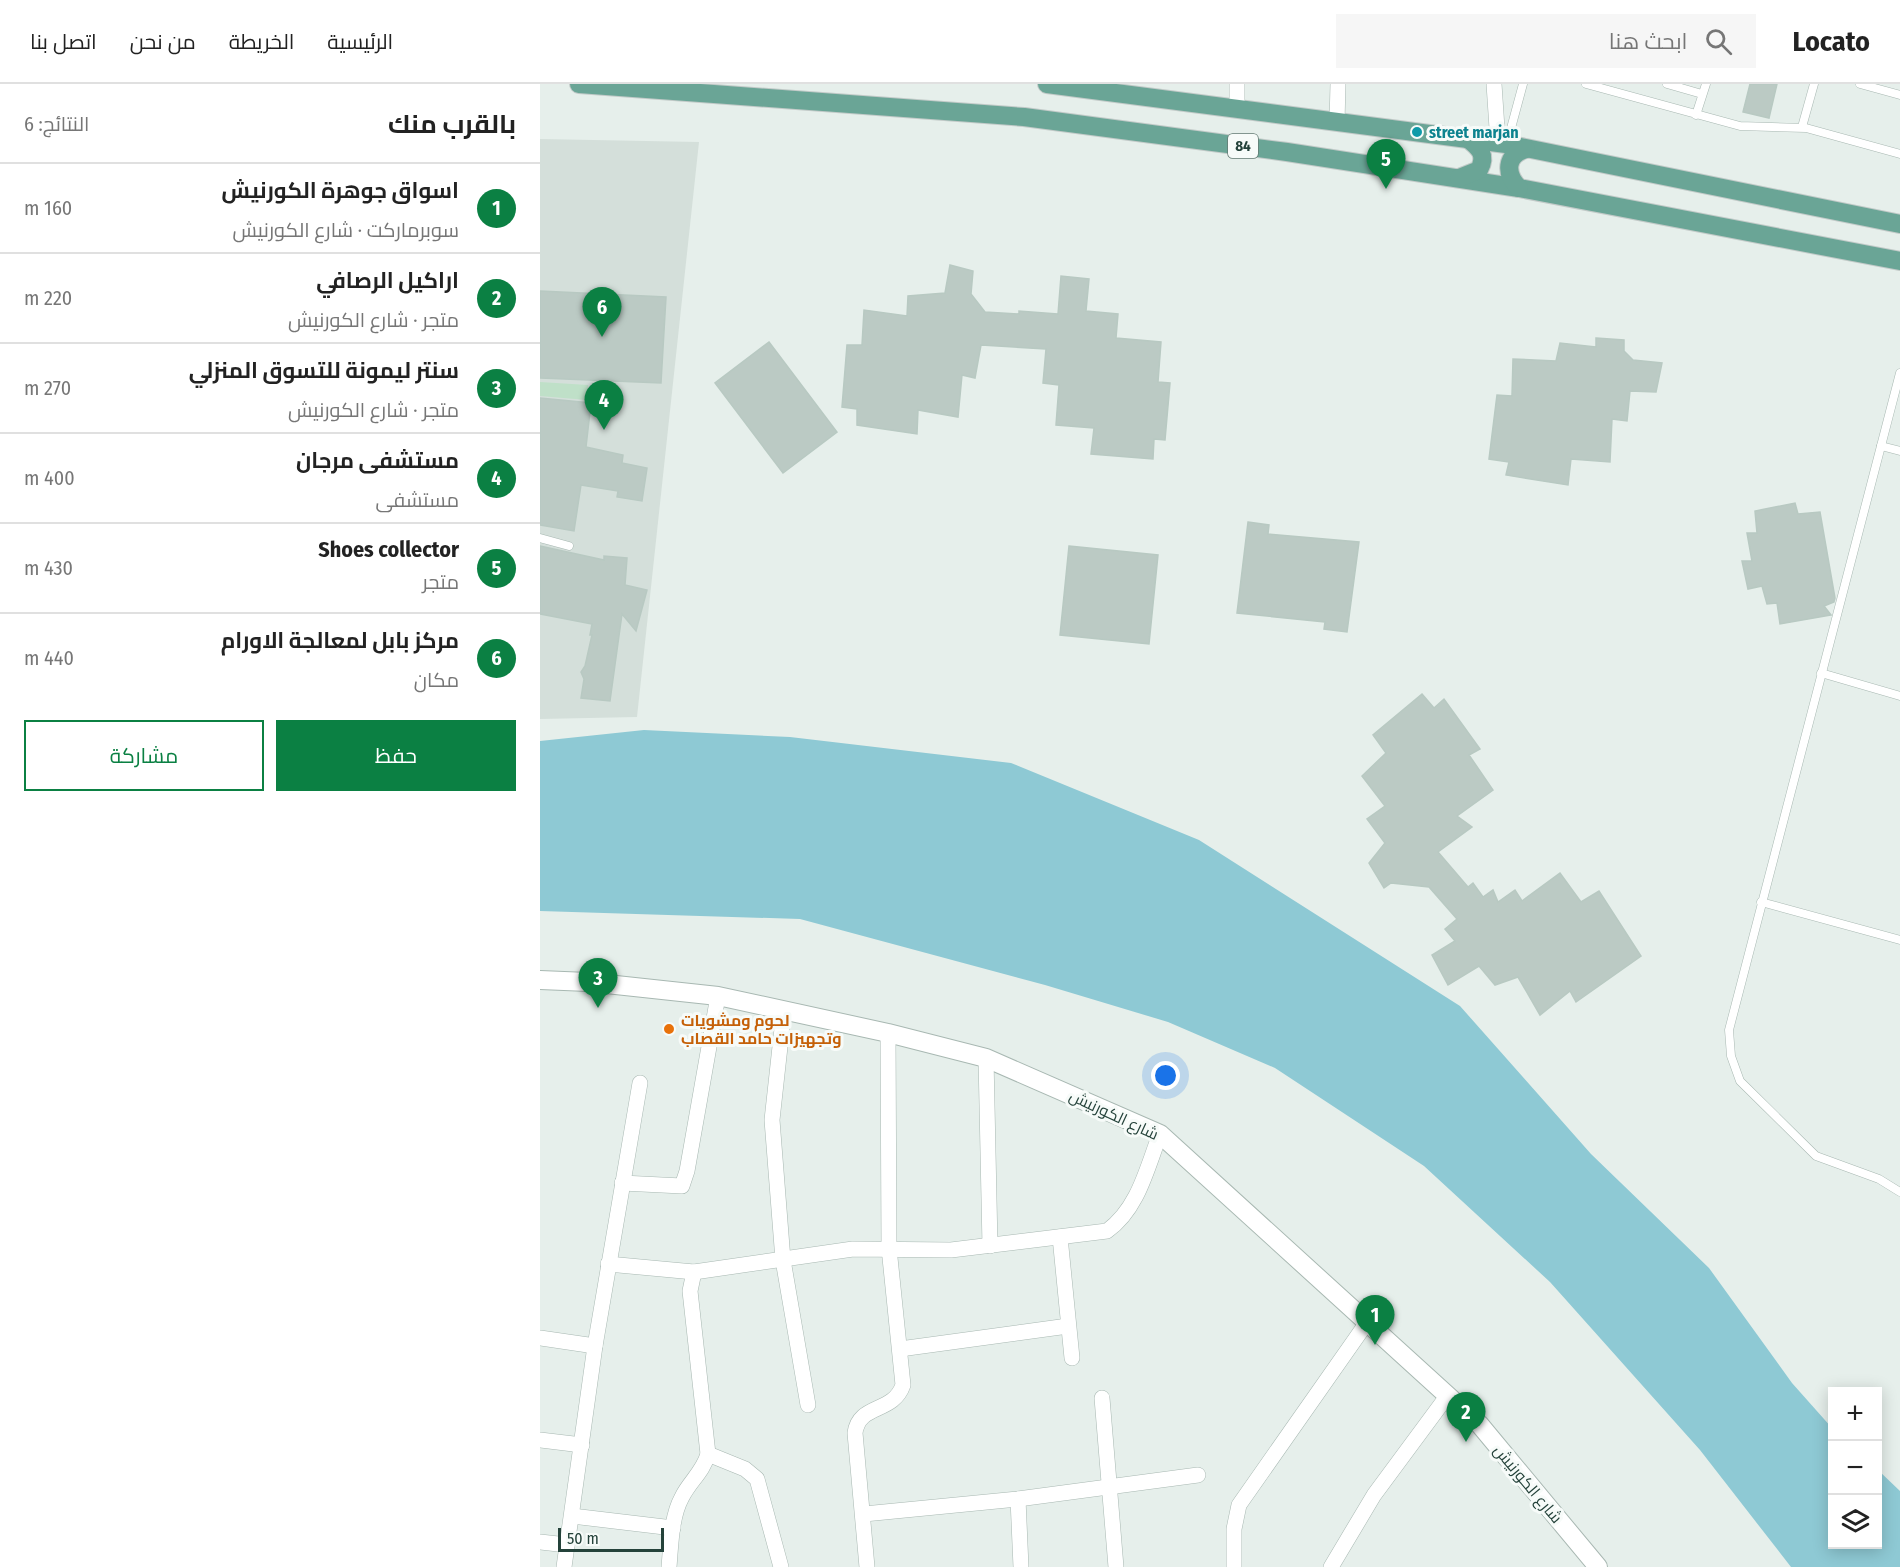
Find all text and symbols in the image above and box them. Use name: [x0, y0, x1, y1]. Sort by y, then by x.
search box: [1336, 14, 1756, 68]
icon: search: [1702, 25, 1735, 58]
text: Locato: [1792, 25, 1870, 58]
text: ابحث هنا: [1609, 28, 1687, 55]
text: اتصل بنا: [30, 29, 97, 55]
text: من نحن: [130, 29, 196, 55]
text: الخريطة: [229, 29, 294, 55]
text: الرئيسية: [327, 29, 393, 55]
text: بالقرب منك: [388, 109, 516, 140]
text: النتائج: 6: [24, 112, 89, 136]
place label: street marjan: [1429, 123, 1519, 142]
marker: street marjan: [1410, 125, 1424, 139]
road number: 84: [1228, 134, 1258, 158]
pin: 5: [1366, 140, 1406, 189]
text: اسواق جوهرة الكورنيش: [222, 177, 459, 204]
text: 160 m: [24, 196, 72, 220]
text: 1: [492, 196, 501, 220]
text: سوبرماركت · شارع الكورنيش: [233, 218, 459, 242]
text: اراكيل الرصافي: [316, 267, 459, 294]
text: 220 m: [24, 286, 72, 310]
text: 2: [492, 286, 501, 310]
pin: 6: [582, 288, 622, 337]
text: متجر · شارع الكورنيش: [288, 308, 459, 332]
text: سنتر ليمونة للتسوق المنزلي: [189, 357, 459, 384]
text: 270 m: [24, 376, 71, 400]
text: 3: [492, 376, 501, 400]
pin: 4: [584, 380, 624, 430]
text: متجر · شارع الكورنيش: [288, 398, 459, 422]
text: مستشفى مرجان: [296, 447, 459, 474]
text: 400 m: [24, 466, 75, 490]
text: 4: [491, 466, 502, 490]
text: مستشفى: [375, 488, 459, 512]
text: Shoes collector: [318, 536, 459, 563]
text: 430 m: [24, 556, 73, 580]
text: 5: [492, 556, 501, 580]
text: متجر: [422, 570, 459, 594]
text: مركز بابل لمعالجة الاورام: [221, 627, 459, 654]
text: 440 m: [24, 646, 74, 670]
text: 6: [491, 646, 502, 670]
text: مكان: [414, 668, 459, 692]
button: مشاركة: [24, 720, 264, 791]
button: حفظ: [276, 720, 516, 791]
pin: 3: [578, 958, 618, 1008]
place label: لحوم ومشويات وتجهيزات حامد القصاب: [681, 1011, 841, 1048]
marker: لحوم ومشويات وتجهيزات حامد القصاب: [662, 1022, 676, 1036]
your location: [1151, 1061, 1180, 1090]
street label: شارع الكورنيش: [1065, 1086, 1162, 1146]
pin: 1: [1356, 1296, 1394, 1345]
map controls: [1828, 1387, 1882, 1549]
button: +: [1828, 1387, 1882, 1441]
pin: 2: [1446, 1392, 1486, 1442]
street label: شارع الكورنيش: [1488, 1441, 1566, 1528]
button: −: [1828, 1441, 1882, 1495]
button: layers: [1828, 1495, 1882, 1549]
scale bar: [558, 1525, 664, 1552]
text: 50 m: [567, 1529, 599, 1548]

